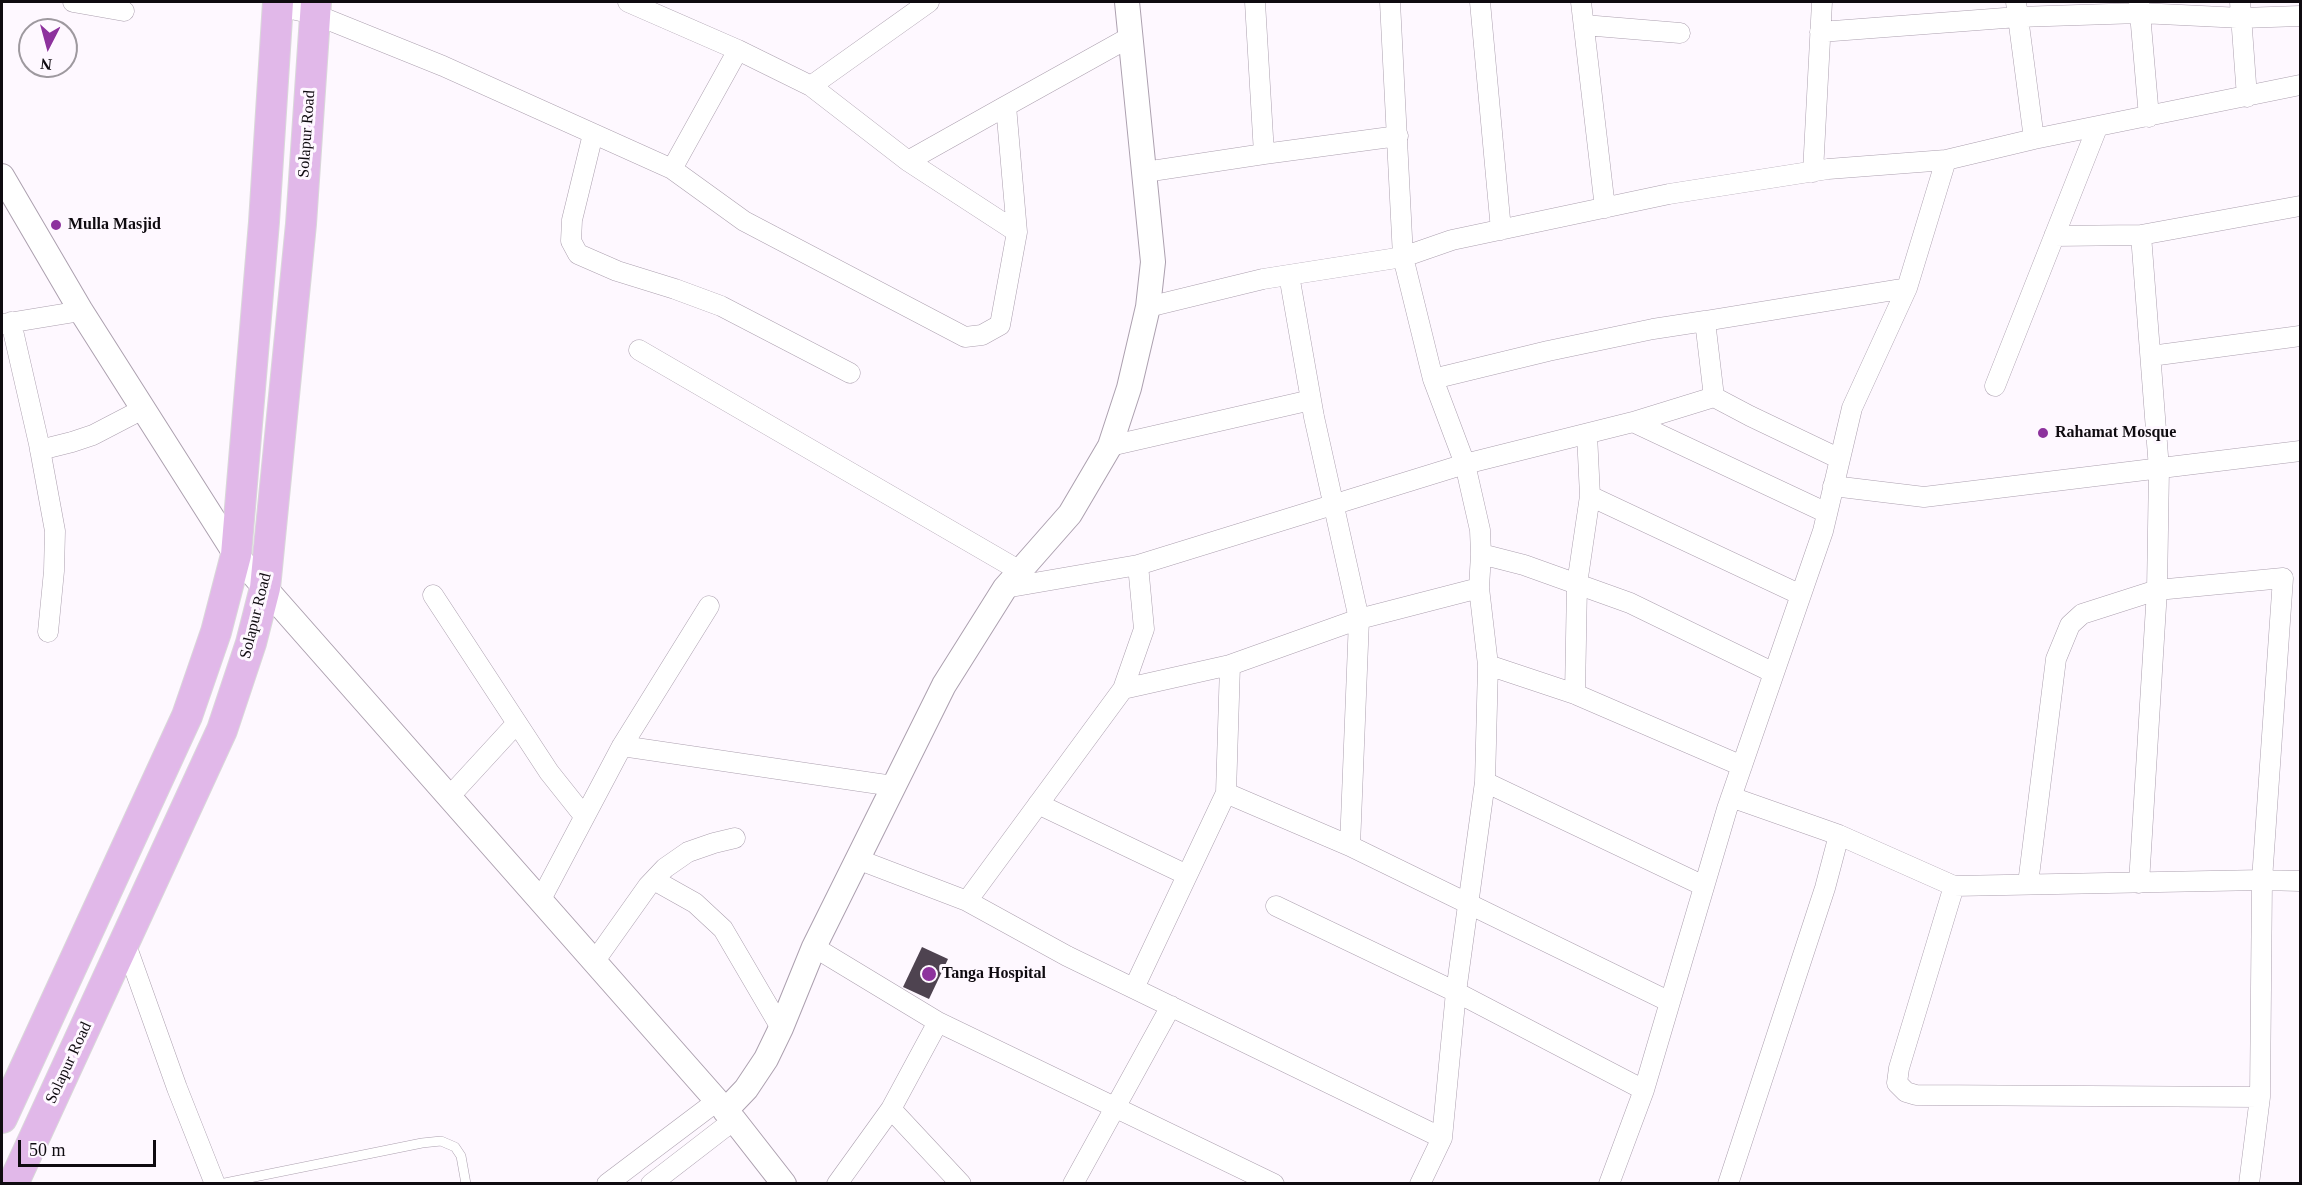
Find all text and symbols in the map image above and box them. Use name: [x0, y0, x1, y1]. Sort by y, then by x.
north arrow: [18, 18, 78, 78]
text: N: [40, 55, 53, 73]
street label: Solapur Road: [294, 90, 320, 178]
place label: Mulla Masjid: [68, 215, 161, 235]
marker: Mulla Masjid: [49, 218, 63, 232]
place label: Rahamat Mosque: [2055, 423, 2176, 443]
marker: Rahamat Mosque: [2036, 426, 2050, 440]
street label: Solapur Road: [236, 571, 276, 661]
place label: Tanga Hospital: [942, 964, 1046, 984]
marker: Tanga Hospital: [920, 965, 938, 983]
street label: Solapur Road: [42, 1019, 96, 1107]
scale bar: [21, 1128, 159, 1166]
text: 50 m: [29, 1140, 66, 1160]

